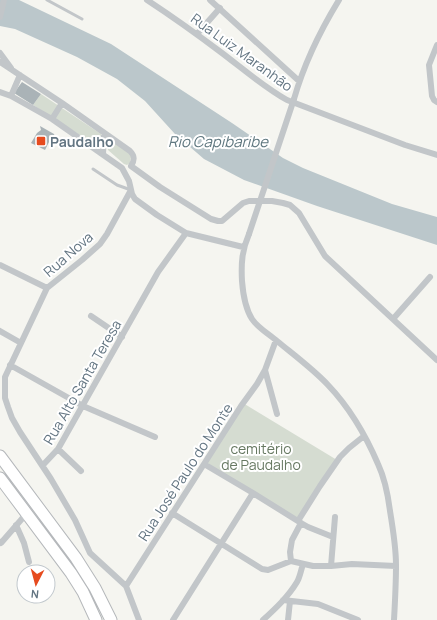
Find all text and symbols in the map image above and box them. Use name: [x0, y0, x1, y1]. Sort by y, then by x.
street label: Rua Luiz Maranhão: [187, 9, 297, 95]
water label: Rio Capibaribe: [168, 131, 269, 152]
place label: Paudalho: [50, 132, 114, 151]
marker: Paudalho: [35, 135, 47, 147]
street label: Rua Nova: [39, 227, 97, 281]
street label: Rua Alto Santa Teresa: [39, 316, 125, 448]
street label: Rua José Paulo do Monte: [133, 399, 237, 545]
park label: cemitério de Paudalho: [221, 439, 301, 474]
north arrow: [16, 564, 56, 604]
text: N: [30, 587, 40, 602]

